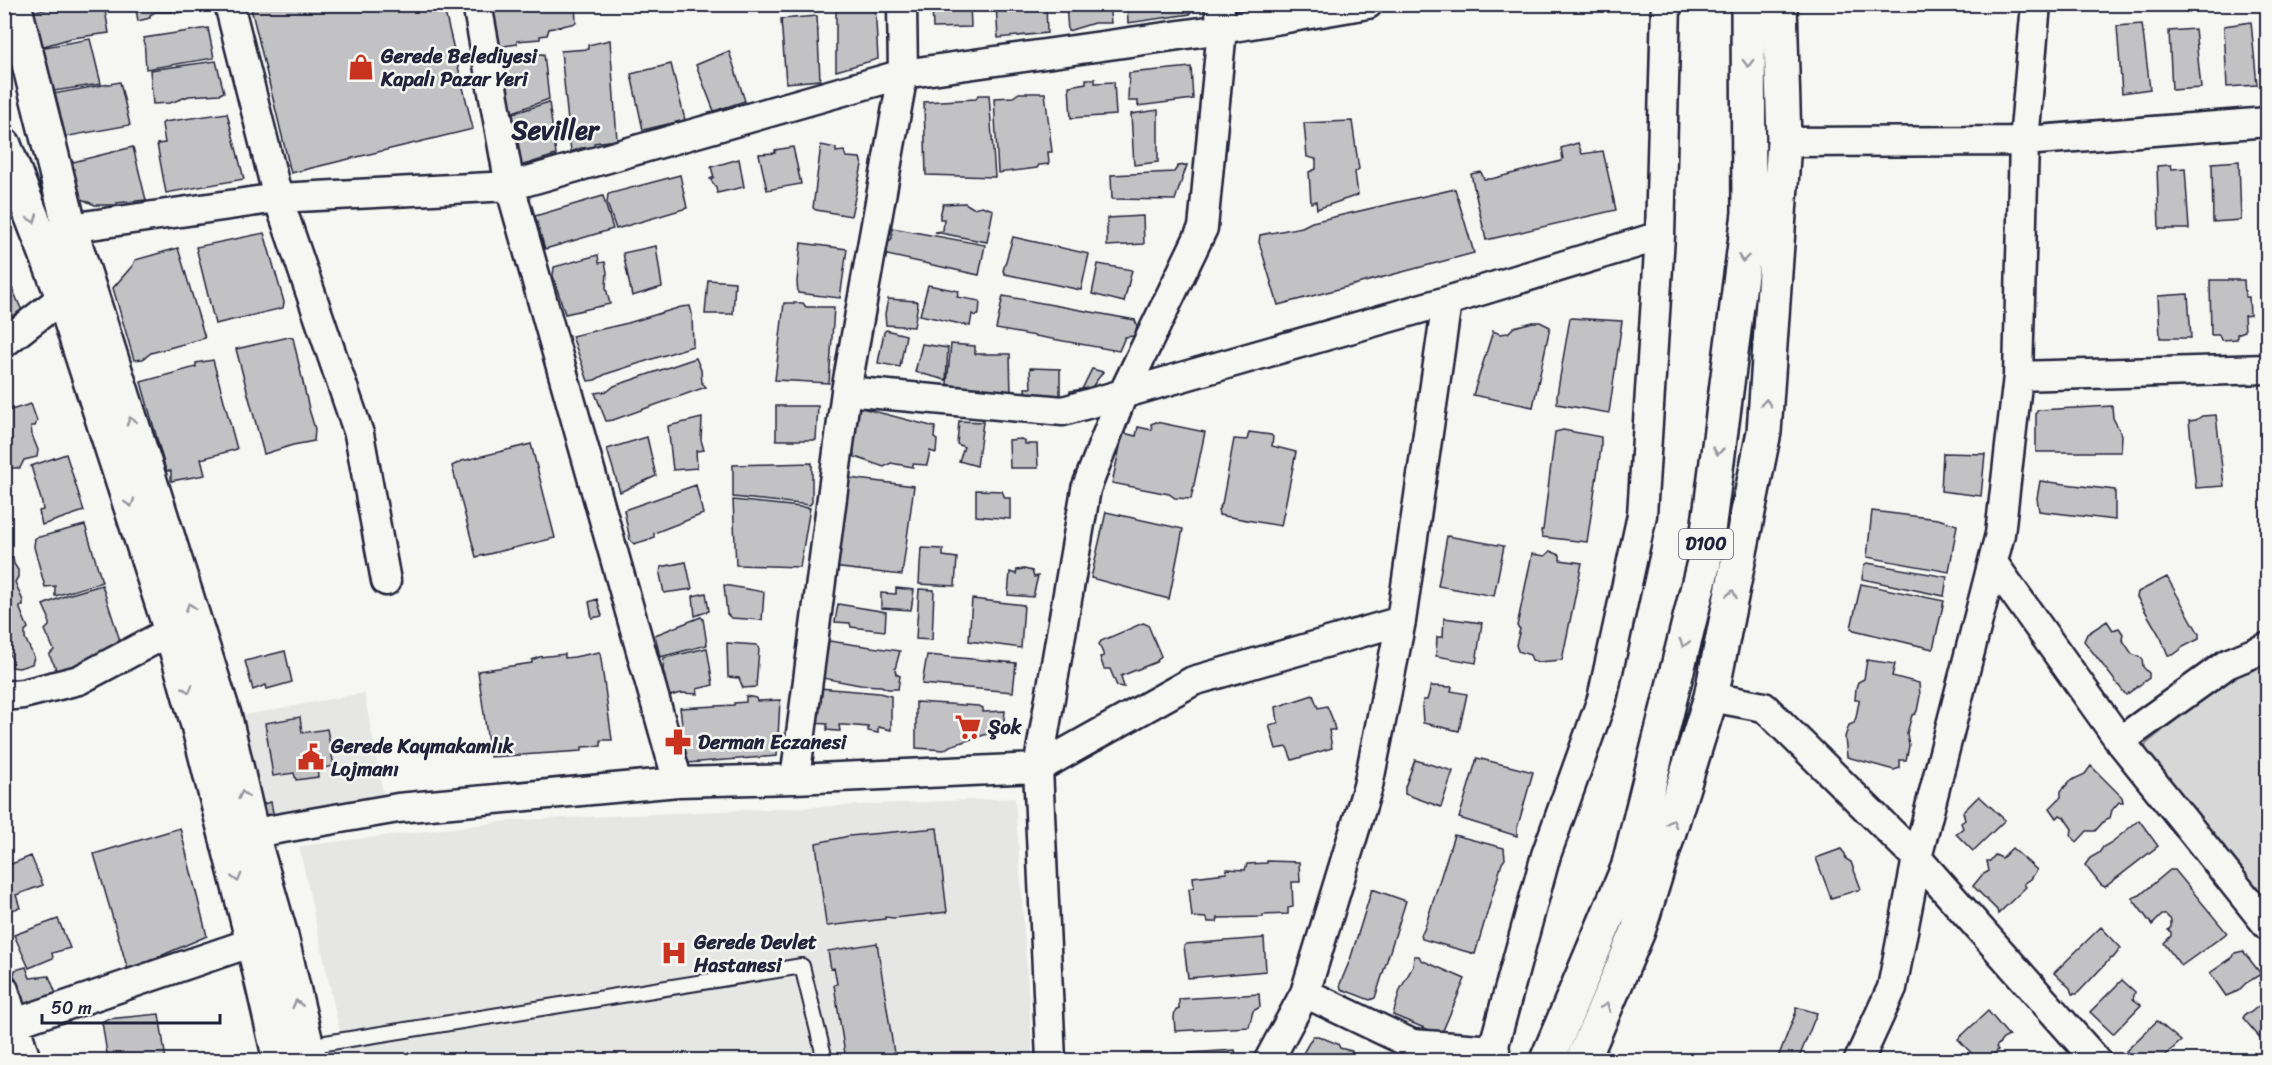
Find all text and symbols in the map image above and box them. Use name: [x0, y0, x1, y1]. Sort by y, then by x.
place label: Gerede Belediyesi Kapalı Pazar Yeri: [380, 39, 538, 97]
shop icon: Gerede Belediyesi Kapalı Pazar Yeri: [346, 52, 376, 82]
one-way arrow: [1742, 58, 1755, 67]
district label: Seviller: [511, 107, 601, 153]
one-way arrow: [26, 213, 38, 224]
one-way arrow: [1738, 253, 1750, 262]
one-way arrow: [1760, 398, 1773, 407]
one-way arrow: [126, 416, 138, 427]
one-way arrow: [1713, 446, 1725, 456]
one-way arrow: [122, 497, 135, 508]
road number: D100: [1679, 529, 1733, 559]
one-way arrow: [1725, 590, 1738, 600]
one-way arrow: [185, 602, 197, 613]
one-way arrow: [1679, 637, 1692, 647]
one-way arrow: [181, 683, 193, 694]
place label: Şok: [987, 710, 1023, 745]
supermarket icon: Şok: [953, 712, 983, 742]
place label: Derman Eczanesi: [698, 725, 848, 760]
pharmacy icon: Derman Eczanesi: [663, 727, 693, 757]
place label: Gerede Kaymakamlık Lojmanı: [330, 729, 515, 787]
public building icon: Gerede Kaymakamlık Lojmanı: [296, 742, 326, 772]
one-way arrow: [237, 790, 250, 800]
one-way arrow: [1665, 818, 1677, 829]
one-way arrow: [229, 873, 242, 883]
place label: Gerede Devlet Hastanesi: [693, 925, 817, 983]
hospital icon: Gerede Devlet Hastanesi: [659, 938, 689, 968]
scale bar: [42, 987, 220, 1025]
text: 50 m: [51, 992, 92, 1024]
one-way arrow: [291, 999, 304, 1009]
one-way arrow: [1599, 1002, 1611, 1013]

